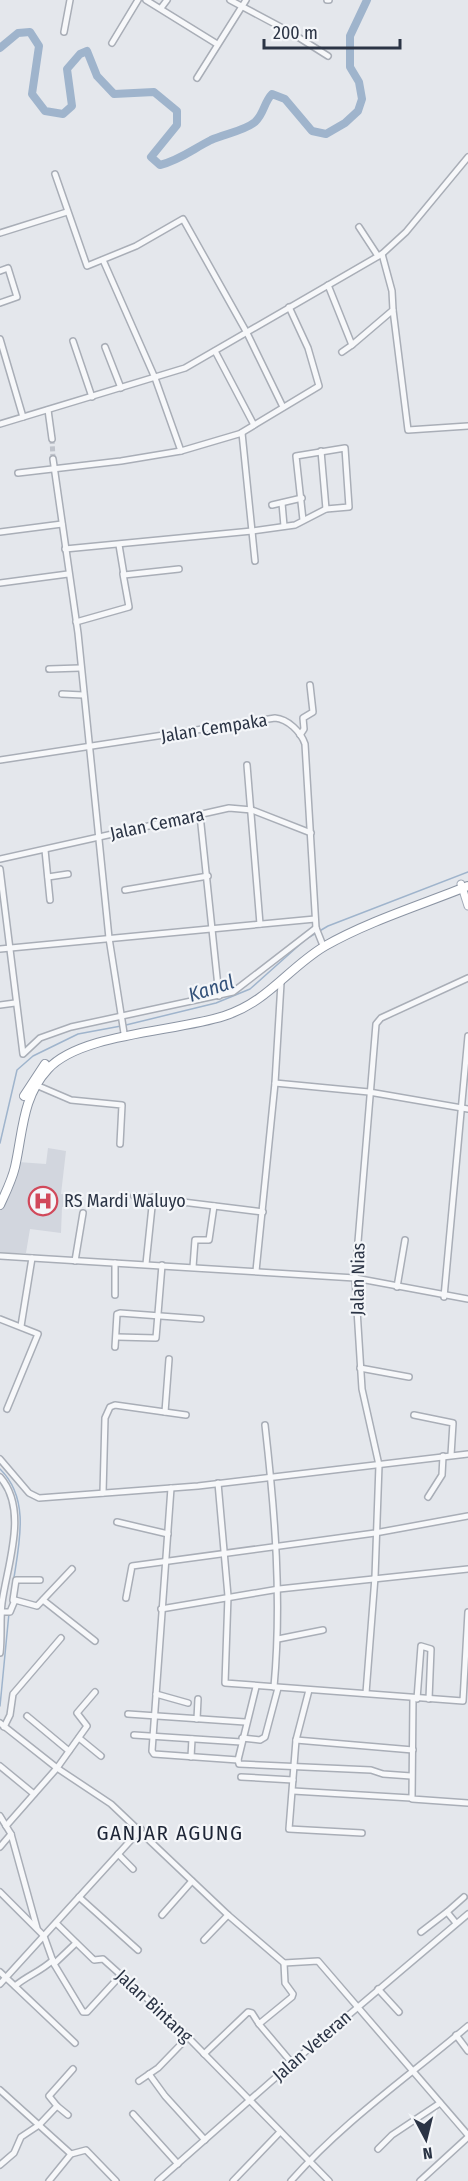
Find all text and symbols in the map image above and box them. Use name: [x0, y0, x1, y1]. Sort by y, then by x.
scale bar: [264, 12, 400, 50]
text: 200 m: [273, 22, 318, 44]
street label: Jalan Cempaka: [159, 709, 269, 747]
street label: Jalan Cemara: [108, 803, 206, 845]
water label: Kanal: [185, 969, 237, 1007]
hospital icon: RS Mardi Waluyo: [27, 1185, 59, 1217]
place label: RS Mardi Waluyo: [64, 1190, 186, 1212]
street label: Jalan Nias: [346, 1242, 370, 1315]
district label: GANJAR AGUNG: [97, 1820, 243, 1846]
street label: Jalan Bintang: [111, 1965, 197, 2048]
street label: Jalan Veteran: [268, 2006, 356, 2086]
north arrow: [396, 2109, 456, 2169]
text: N: [422, 2143, 434, 2163]

